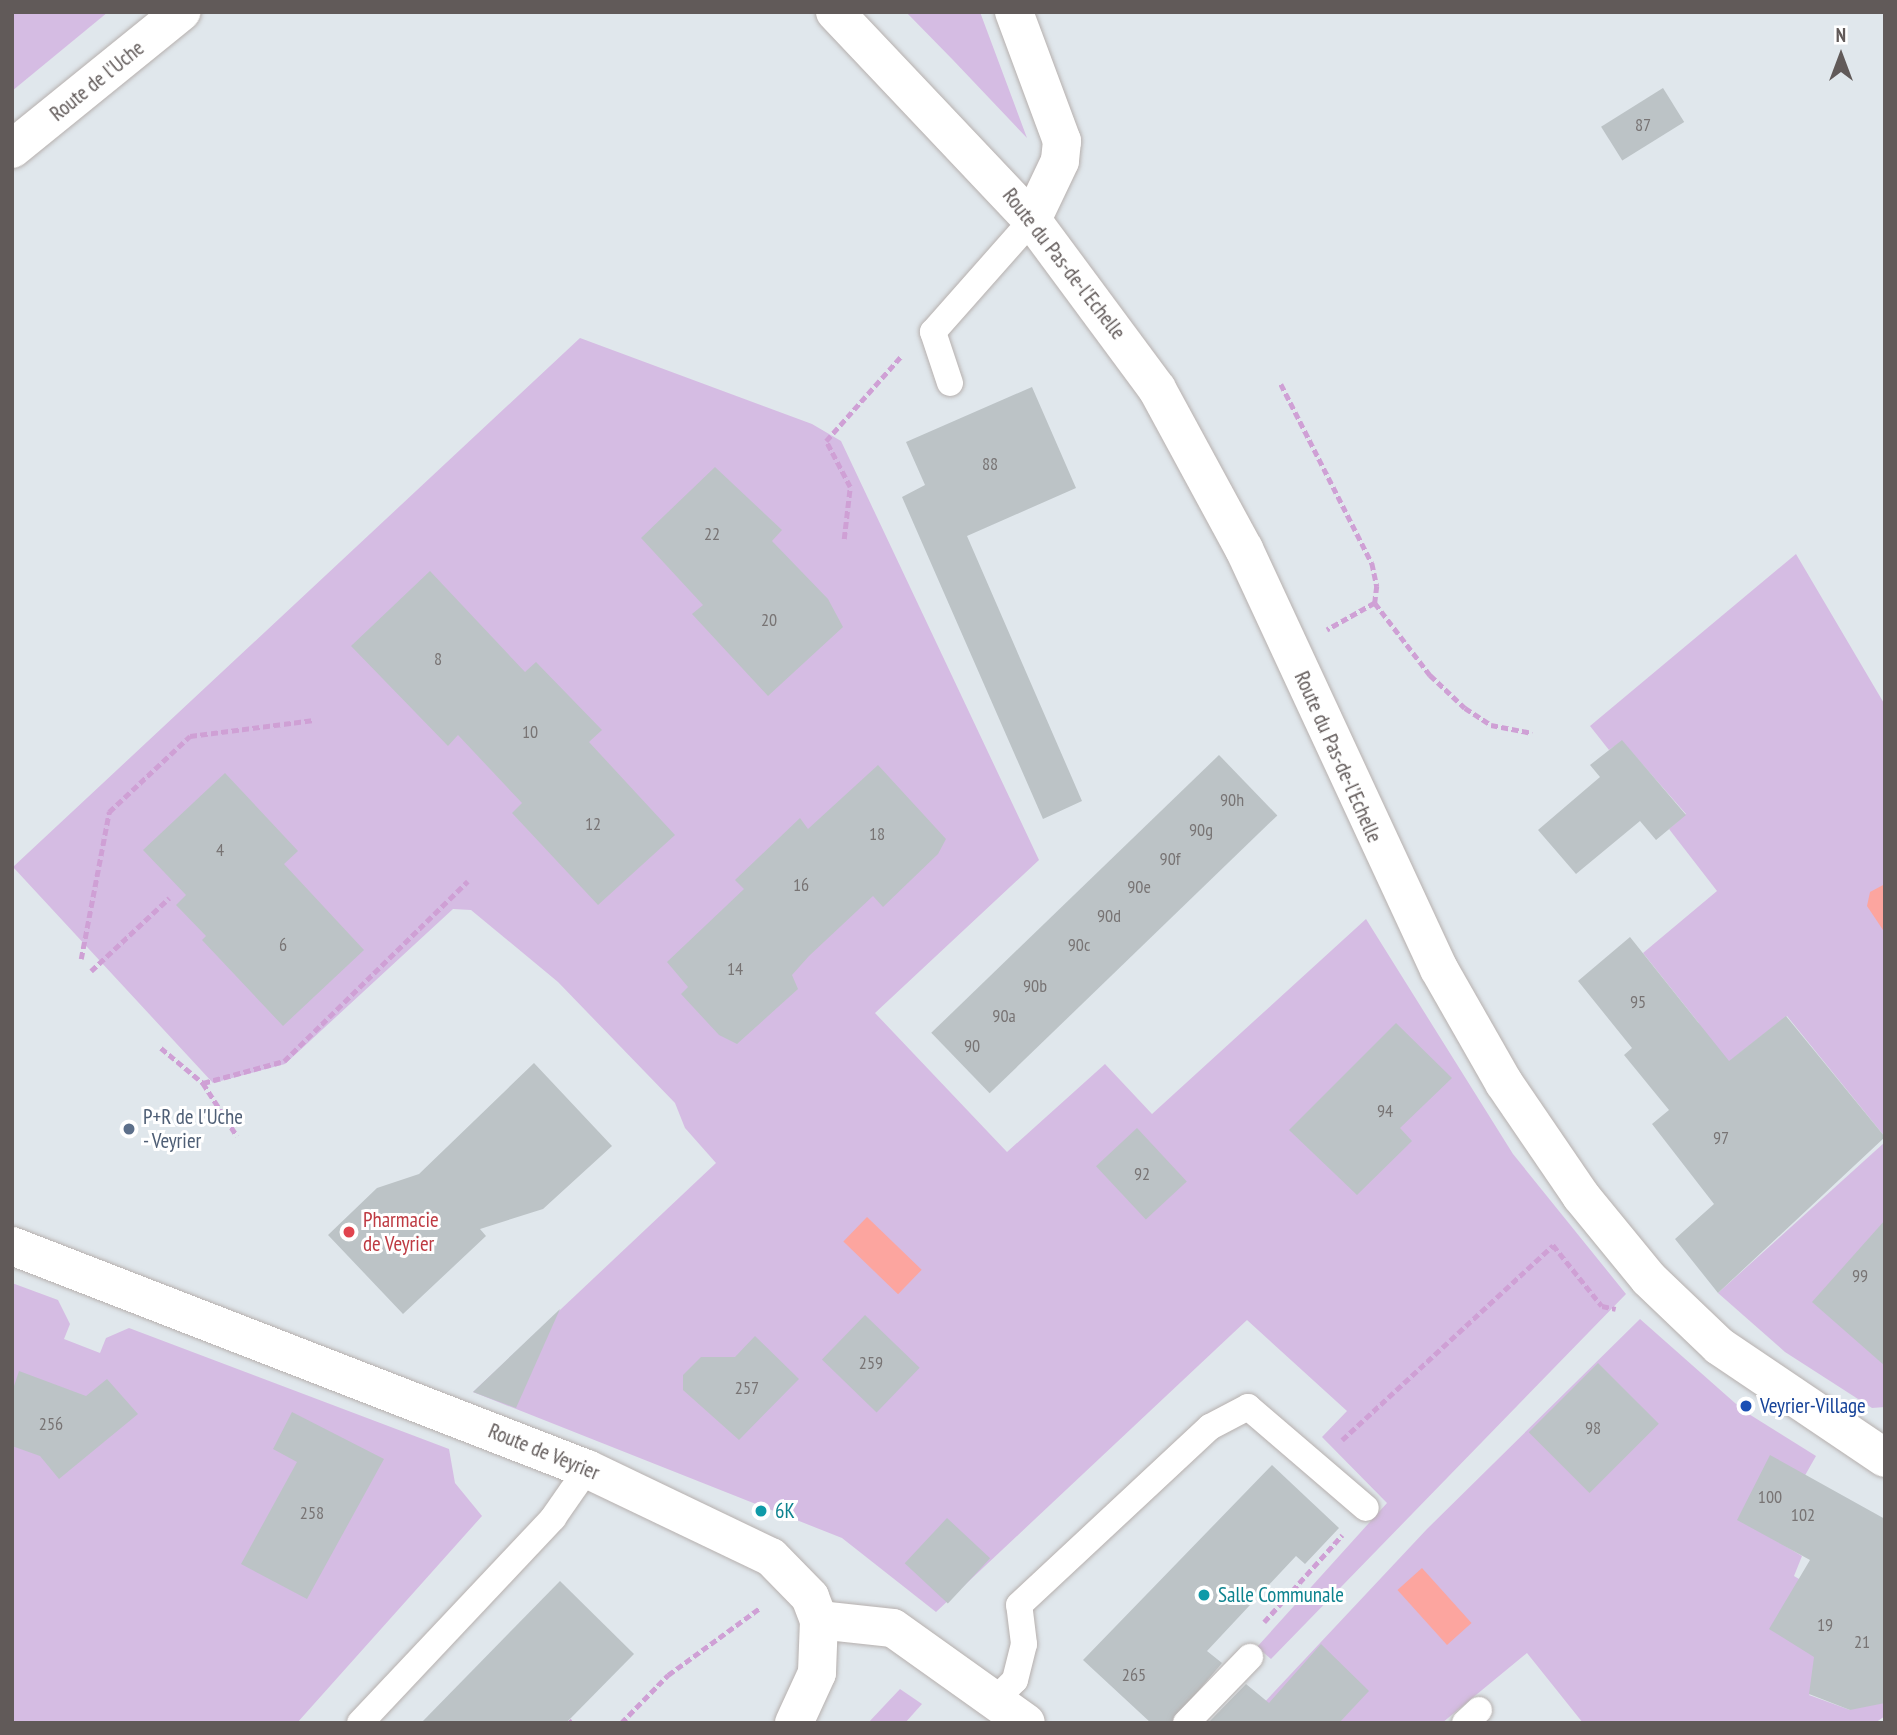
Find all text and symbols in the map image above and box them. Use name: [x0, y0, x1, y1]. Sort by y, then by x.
north arrow: [1806, 21, 1876, 91]
text: N: [1836, 23, 1846, 47]
street label: Route de l'Uche: [45, 36, 149, 126]
house number: 87: [1635, 114, 1651, 136]
street label: Route du Pas-de-l'Echelle: [997, 183, 1131, 345]
house number: 88: [982, 453, 998, 475]
house number: 22: [704, 523, 720, 545]
house number: 20: [761, 609, 777, 631]
house number: 8: [434, 648, 442, 670]
street label: Route du Pas-de-l'Echelle: [1289, 667, 1387, 847]
house number: 10: [522, 721, 538, 743]
house number: 90h: [1220, 789, 1244, 811]
house number: 12: [585, 813, 601, 835]
house number: 90g: [1189, 819, 1213, 841]
house number: 18: [869, 823, 885, 845]
house number: 4: [216, 839, 224, 861]
house number: 90f: [1160, 848, 1180, 870]
house number: 16: [793, 874, 809, 896]
house number: 90e: [1127, 876, 1151, 898]
house number: 90d: [1097, 905, 1121, 927]
house number: 6: [279, 934, 287, 956]
house number: 90c: [1068, 934, 1090, 956]
house number: 14: [727, 958, 743, 980]
house number: 90b: [1023, 975, 1047, 997]
house number: 95: [1630, 991, 1646, 1013]
house number: 90a: [992, 1005, 1016, 1027]
house number: 90: [964, 1035, 980, 1057]
house number: 94: [1377, 1100, 1393, 1122]
place label: P+R de l'Uche - Veyrier: [143, 1104, 243, 1154]
marker: P+R de l'Uche - Veyrier: [121, 1121, 137, 1137]
house number: 97: [1713, 1127, 1729, 1149]
house number: 92: [1134, 1163, 1150, 1185]
place label: Pharmacie de Veyrier: [363, 1207, 439, 1257]
marker: Pharmacie de Veyrier: [341, 1224, 357, 1240]
house number: 99: [1852, 1265, 1868, 1287]
house number: 259: [859, 1352, 883, 1374]
house number: 257: [735, 1377, 759, 1399]
place label: Veyrier-Village: [1760, 1393, 1866, 1419]
marker: Veyrier-Village: [1738, 1398, 1754, 1414]
house number: 256: [39, 1413, 63, 1435]
house number: 98: [1585, 1417, 1601, 1439]
street label: Route de Veyrier: [485, 1418, 603, 1486]
house number: 100: [1758, 1486, 1782, 1508]
place label: 6K: [775, 1498, 795, 1524]
house number: 258: [300, 1502, 324, 1524]
marker: 6K: [753, 1503, 769, 1519]
house number: 102: [1791, 1504, 1815, 1526]
place label: Salle Communale: [1218, 1582, 1344, 1608]
marker: Salle Communale: [1196, 1587, 1212, 1603]
house number: 19: [1817, 1614, 1833, 1636]
house number: 21: [1854, 1631, 1870, 1653]
house number: 265: [1122, 1664, 1146, 1686]

